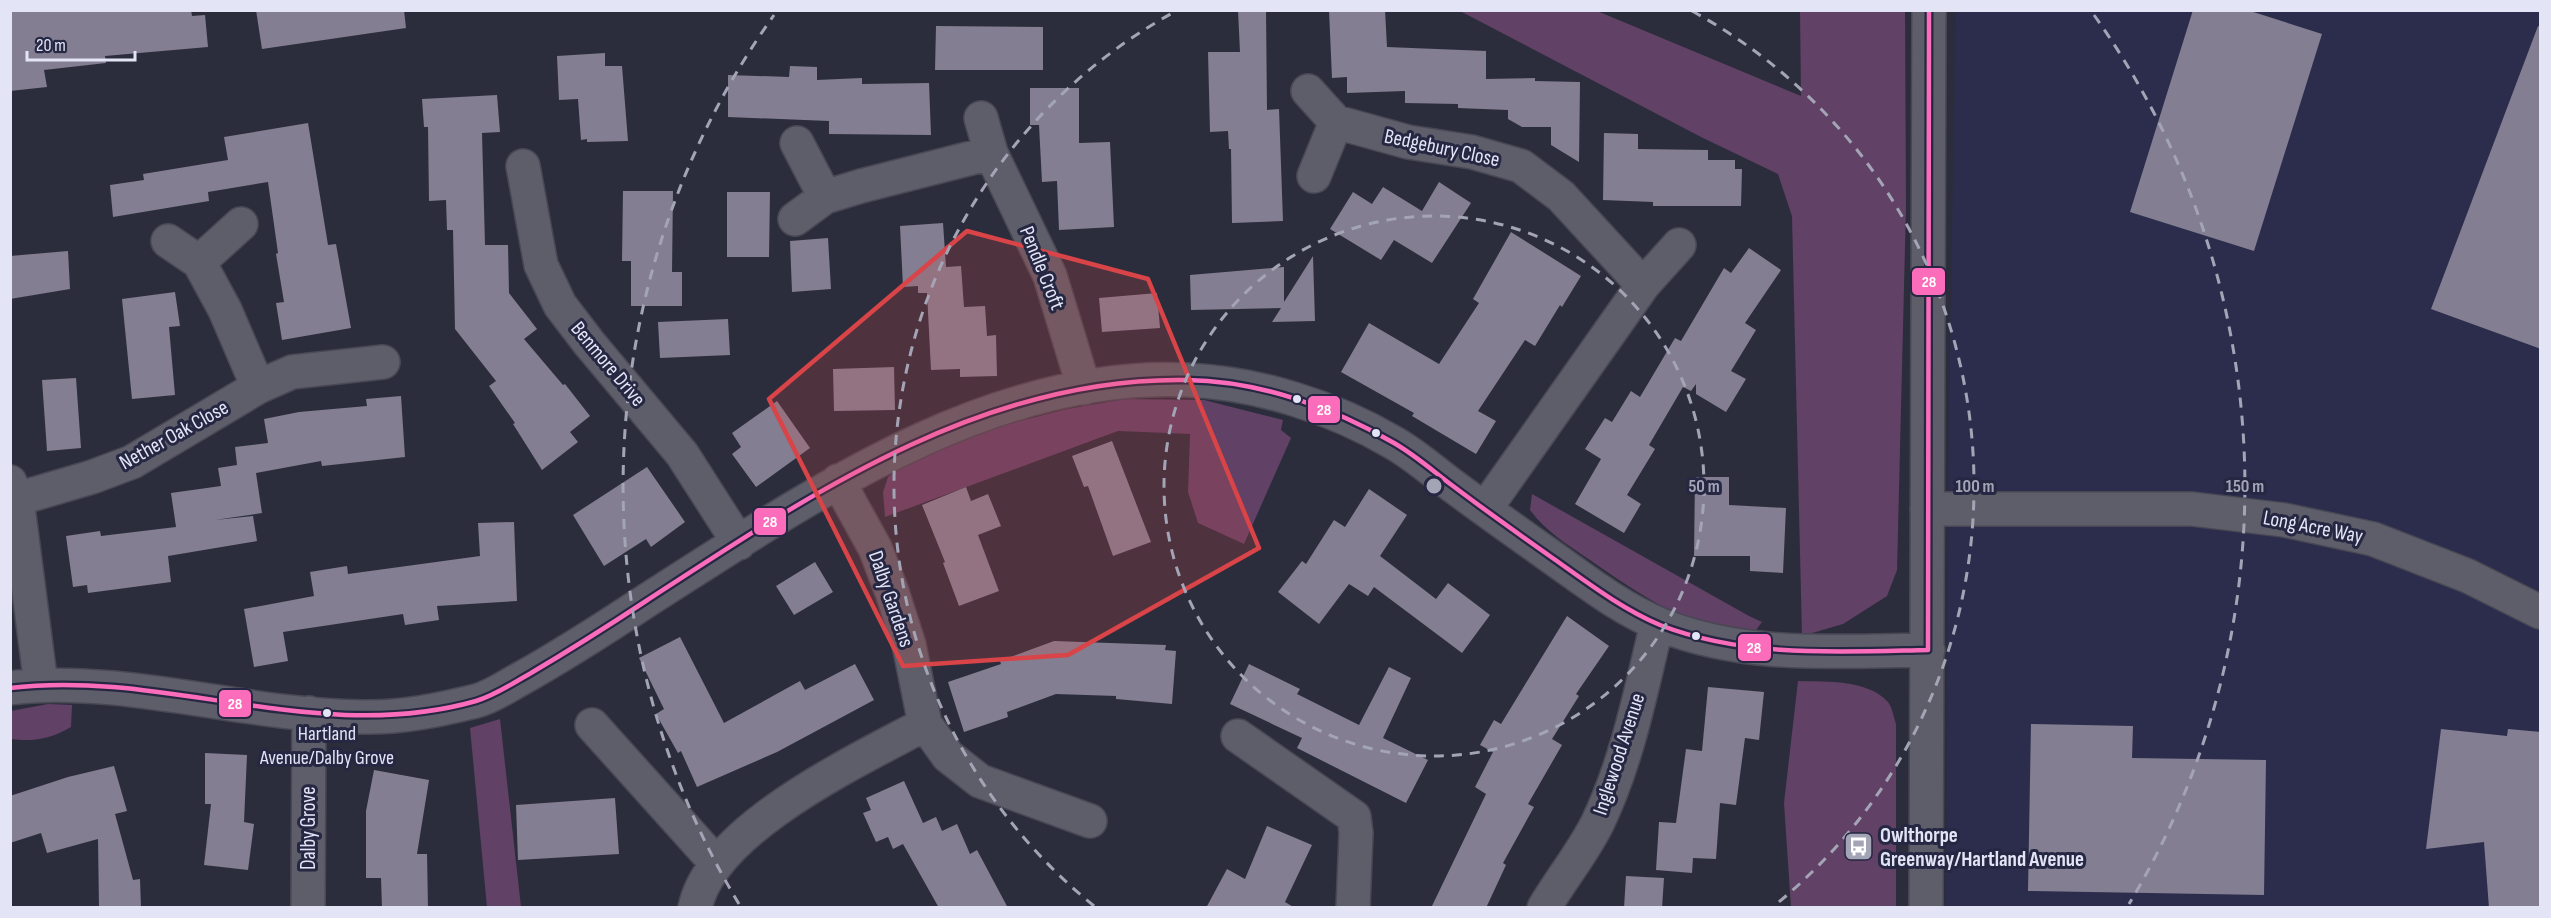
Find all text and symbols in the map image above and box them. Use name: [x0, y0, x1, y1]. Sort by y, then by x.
scale bar: [27, 24, 135, 62]
text: 20 m: [36, 35, 66, 56]
street label: Bedgebury Close: [1382, 124, 1502, 172]
street label: Pendle Croft: [1014, 223, 1070, 313]
line badge: 28: [1911, 267, 1946, 296]
text: 28: [1922, 273, 1937, 292]
street label: Benmore Drive: [565, 316, 651, 412]
unlabelled marker: [1291, 393, 1303, 405]
street label: Nether Oak Close: [115, 395, 233, 475]
line badge: 28: [1307, 395, 1341, 424]
text: 28: [1317, 401, 1332, 420]
unlabelled marker: [1370, 427, 1382, 439]
centre of rings: [1424, 476, 1444, 496]
text: 50 m: [1688, 476, 1720, 497]
text: 100 m: [1956, 476, 1995, 497]
text: 150 m: [2226, 476, 2264, 497]
street label: Long Acre Way: [2261, 505, 2365, 549]
line badge: 28: [753, 507, 787, 536]
text: 28: [763, 513, 778, 532]
street label: Dalby Gardens: [863, 548, 919, 650]
unlabelled marker: [1690, 630, 1702, 642]
line badge: 28: [1737, 633, 1772, 662]
text: 28: [1747, 639, 1762, 658]
line badge: 28: [218, 689, 252, 718]
street label: Inglewood Avenue: [1588, 690, 1650, 818]
text: 28: [228, 695, 243, 714]
marker: Hartland Avenue/Dalby Grove: [321, 707, 333, 719]
place label: Hartland Avenue/Dalby Grove: [259, 722, 394, 770]
street label: Dalby Grove: [296, 786, 321, 870]
place label: Owlthorpe Greenway/Hartland Avenue: [1880, 823, 2084, 872]
bus stop icon: Owlthorpe Greenway/Hartland Avenue: [1843, 831, 1875, 863]

